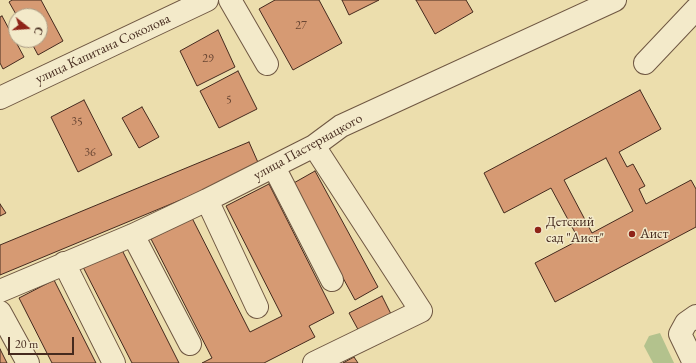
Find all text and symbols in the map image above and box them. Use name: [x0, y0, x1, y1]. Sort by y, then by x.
north arrow: [8, 8, 48, 48]
street label: улица Капитана Соколова: [33, 10, 173, 88]
house number: 27: [295, 19, 307, 33]
house number: 29: [202, 52, 214, 66]
house number: 5: [226, 93, 232, 107]
street label: улица Пастернацкого: [251, 110, 365, 184]
house number: 35: [71, 115, 83, 129]
house number: 36: [84, 146, 96, 160]
place label: Детский сад "Аист": [546, 214, 604, 246]
marker: Детский сад "Аист": [533, 225, 543, 235]
place label: Аист: [640, 226, 669, 242]
marker: Аист: [627, 229, 637, 239]
scale bar: [10, 329, 76, 355]
text: 20 m: [15, 336, 38, 352]

